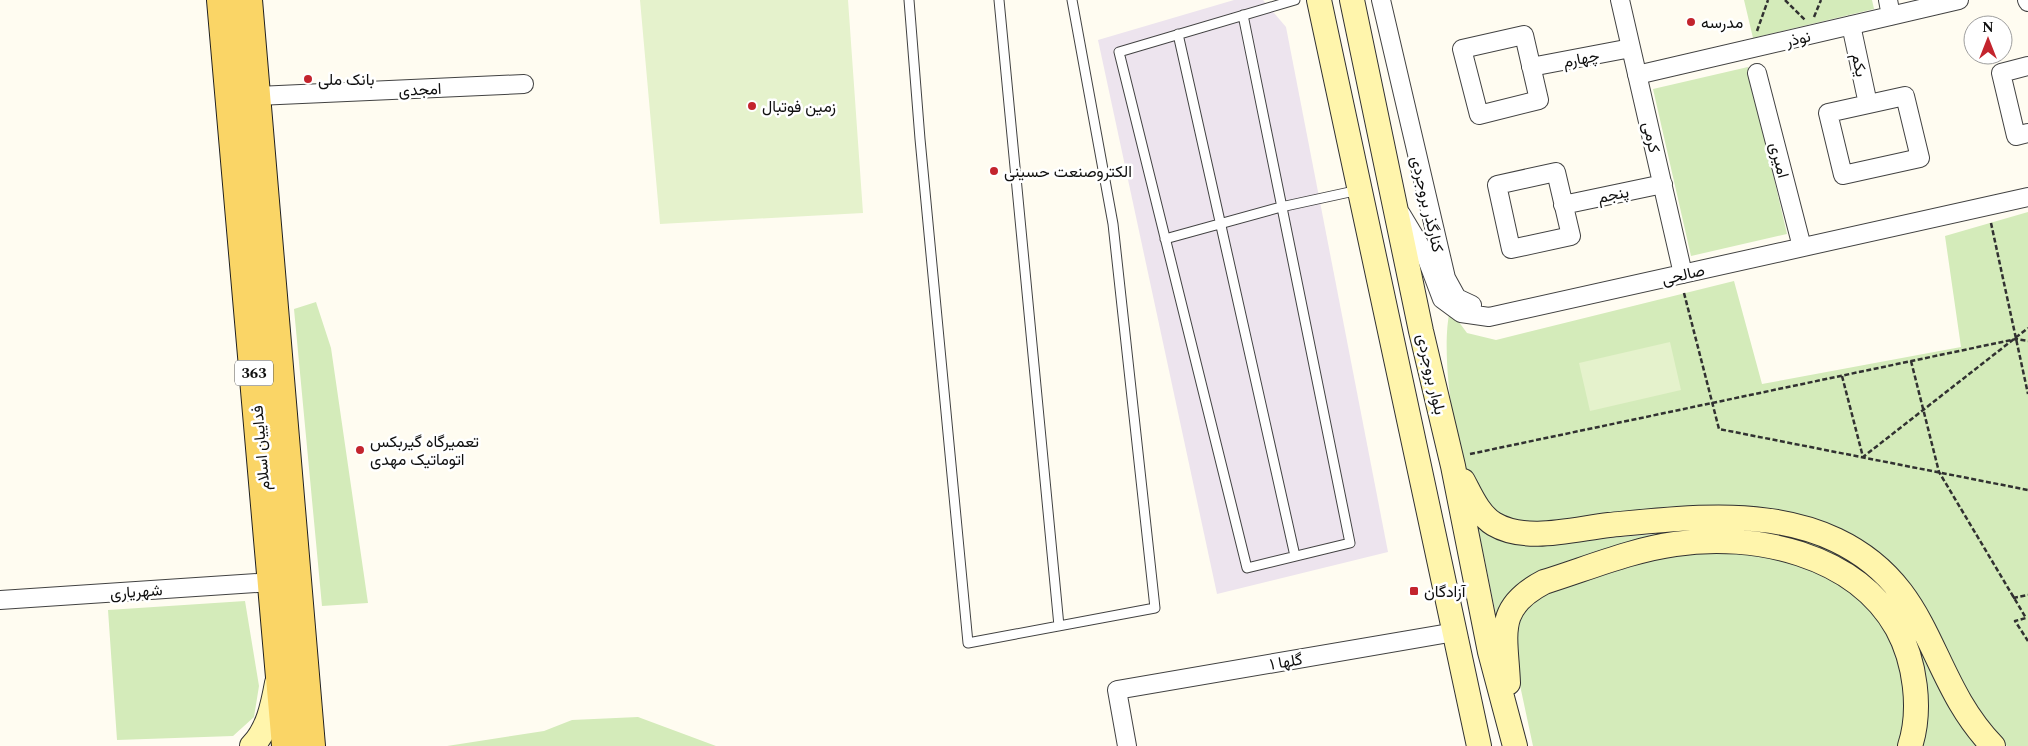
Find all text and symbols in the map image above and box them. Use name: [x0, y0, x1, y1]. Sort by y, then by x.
place label: مدرسه: [1701, 11, 1743, 35]
north arrow: [1963, 15, 2013, 65]
marker: مدرسه: [1685, 16, 1697, 28]
text: N: [1982, 17, 1994, 38]
street label: نوذر: [1782, 24, 1813, 54]
street label: چهارم: [1561, 44, 1602, 74]
street label: یکم: [1845, 51, 1873, 79]
place label: بانک ملی: [318, 68, 375, 92]
marker: بانک ملی: [302, 73, 314, 85]
street label: امجدی: [398, 77, 442, 103]
place label: زمین فوتبال: [762, 95, 836, 119]
marker: زمین فوتبال: [746, 100, 758, 112]
street label: کرمی: [1636, 119, 1666, 155]
street label: امیری: [1763, 140, 1795, 181]
street label: کنارگذر بروجردی: [1404, 154, 1450, 255]
place label: الکتروصنعت حسینی: [1004, 160, 1132, 184]
marker: الکتروصنعت حسینی: [988, 165, 1000, 177]
street label: پنجم: [1595, 180, 1631, 210]
street label: صالحی: [1659, 258, 1707, 292]
street label: بلوار بروجردی: [1410, 331, 1452, 417]
road number: 363: [235, 360, 273, 386]
street label: فداییان اسلام: [245, 404, 277, 491]
place label: تعمیرگاه گیربکس اتوماتیک مهدی: [370, 430, 479, 472]
marker: تعمیرگاه گیربکس اتوماتیک مهدی: [354, 444, 366, 456]
street label: شهریاری: [109, 578, 163, 606]
place label: آزادگان: [1424, 580, 1467, 604]
marker: آزادگان: [1408, 585, 1420, 597]
street label: گلها ۱: [1268, 647, 1304, 677]

